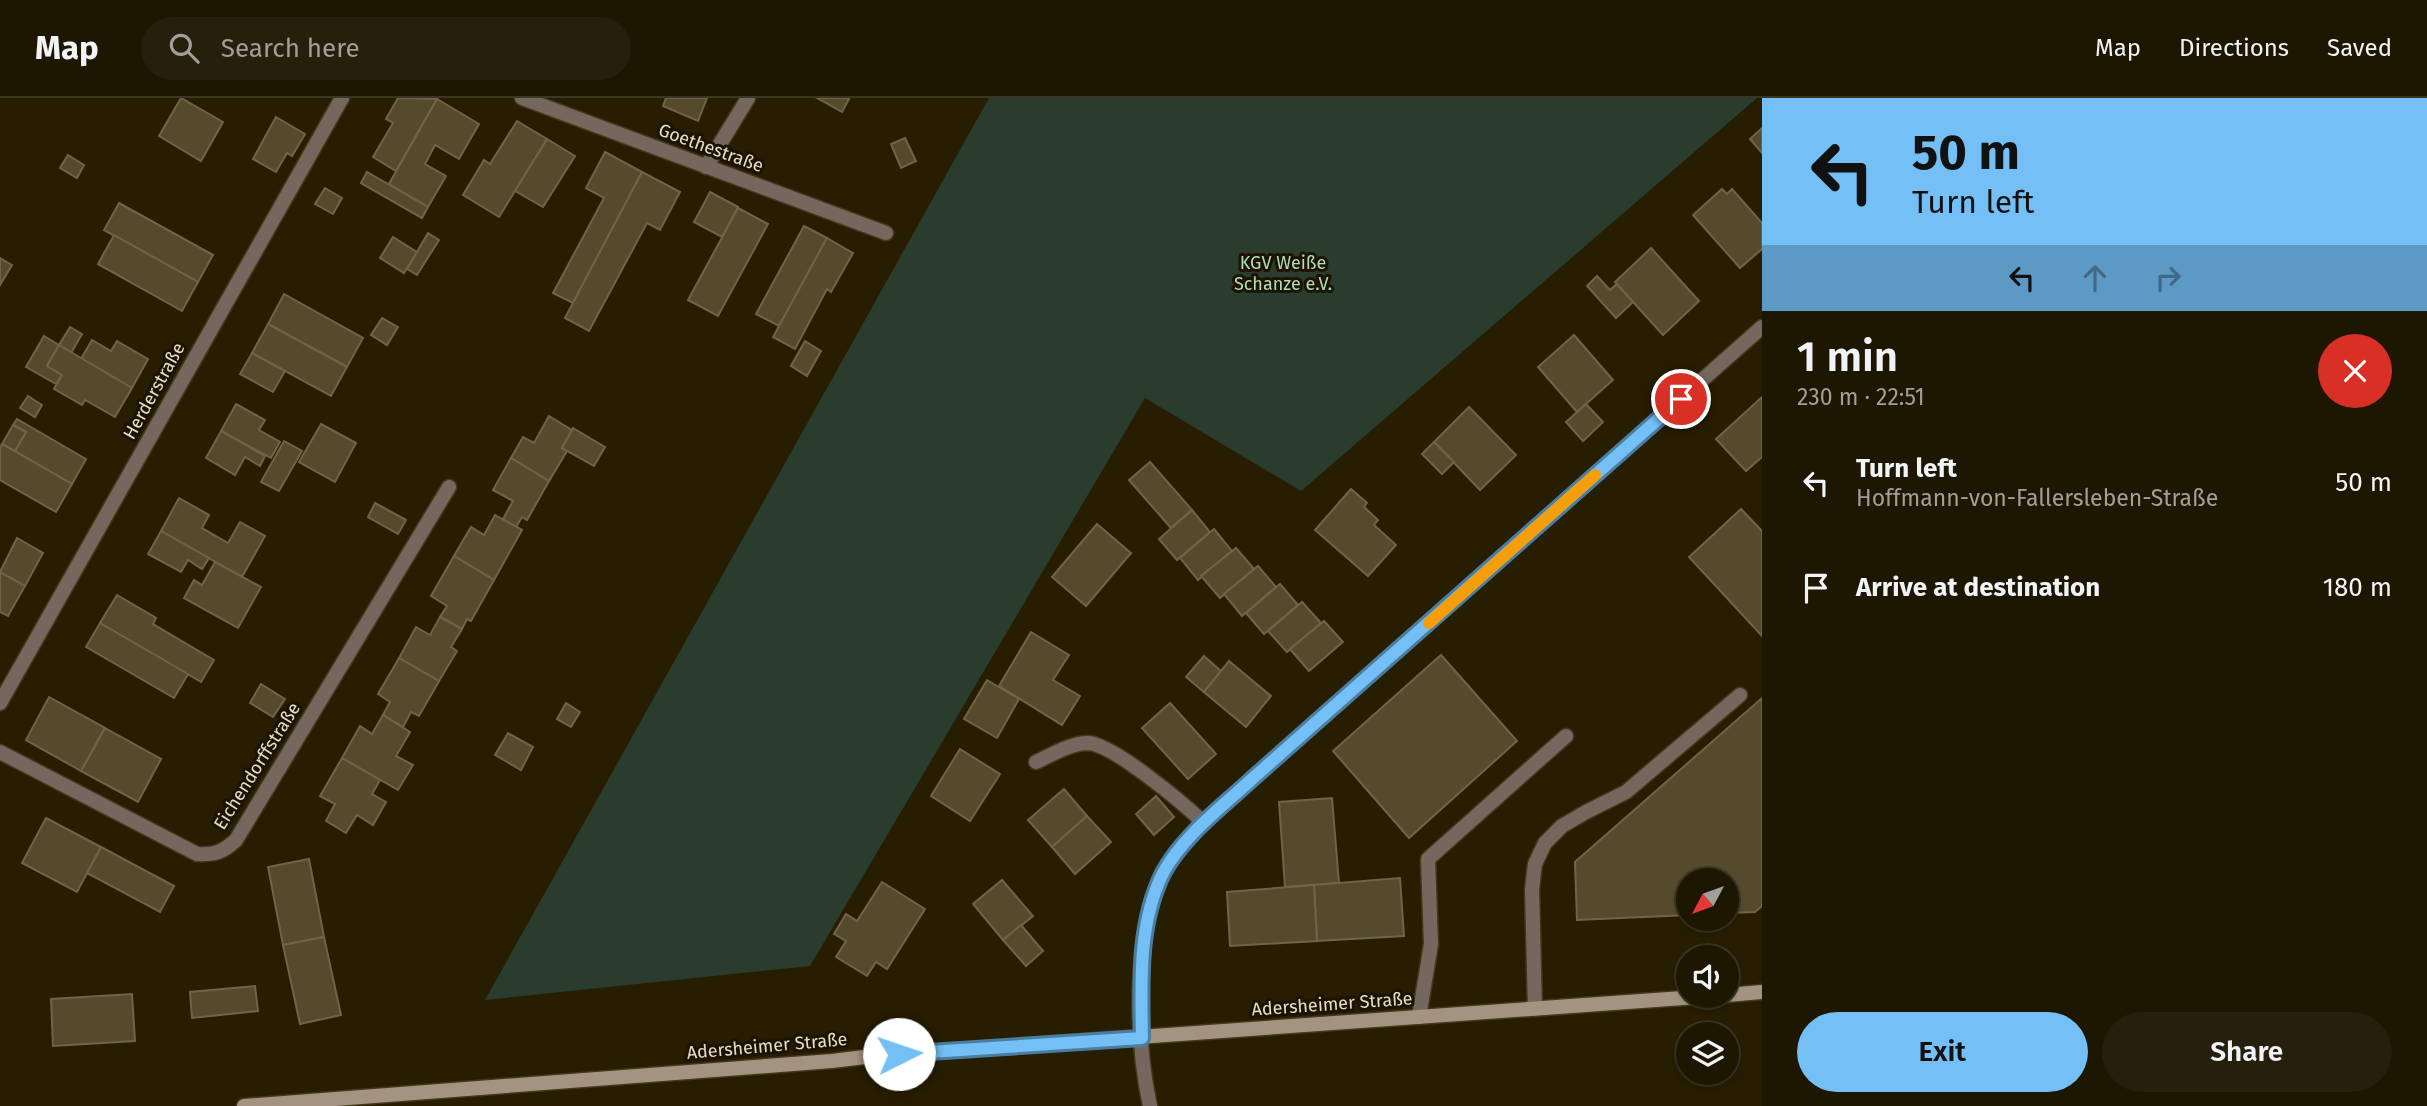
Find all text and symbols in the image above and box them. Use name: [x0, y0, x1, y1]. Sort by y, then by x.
search box: [141, 17, 631, 80]
text: Map: [35, 28, 99, 68]
icon: search: [165, 29, 203, 67]
text: Search here: [221, 33, 360, 64]
text: Map: [2095, 34, 2141, 62]
text: Directions: [2179, 34, 2289, 62]
text: Saved: [2327, 34, 2392, 62]
street label: Goethestraße: [656, 119, 766, 177]
text: 50 m: [1912, 123, 2020, 182]
icon: left: [1797, 126, 1888, 217]
text: Turn left: [1912, 183, 2034, 221]
park label: KGV Weiße Schanze e.V.: [1234, 252, 1332, 295]
icon: left: [2003, 259, 2041, 297]
icon: ahead: [2076, 259, 2114, 297]
icon: right: [2149, 259, 2187, 297]
text: 1 min: [1797, 332, 1898, 382]
button: close: [2318, 334, 2392, 408]
street label: Herderstraße: [118, 339, 190, 443]
pin: [1651, 369, 1711, 429]
icon: arrive: [1662, 380, 1700, 418]
text: 230 m · 22:51: [1797, 383, 1925, 411]
text: Turn left: [1856, 453, 1957, 484]
icon: left: [1797, 464, 1835, 502]
text: 50 m: [2335, 467, 2392, 498]
text: Hoffmann-von-Fallersleben-Straße: [1856, 484, 2218, 512]
icon: arrive: [1797, 569, 1835, 607]
text: Arrive at destination: [1856, 572, 2100, 603]
text: 180 m: [2323, 572, 2392, 603]
street label: Eichendorffstraße: [209, 698, 305, 834]
north arrow: [1676, 868, 1740, 931]
map controls: [1676, 868, 1739, 1085]
button: sound: [1676, 945, 1739, 1008]
street label: Adersheimer Straße: [1251, 987, 1413, 1021]
button: Exit: [1797, 1012, 2088, 1092]
button: Share: [2102, 1012, 2392, 1092]
position arrow: [862, 1017, 936, 1091]
button: layers: [1676, 1022, 1739, 1085]
street label: Adersheimer Straße: [686, 1028, 848, 1064]

